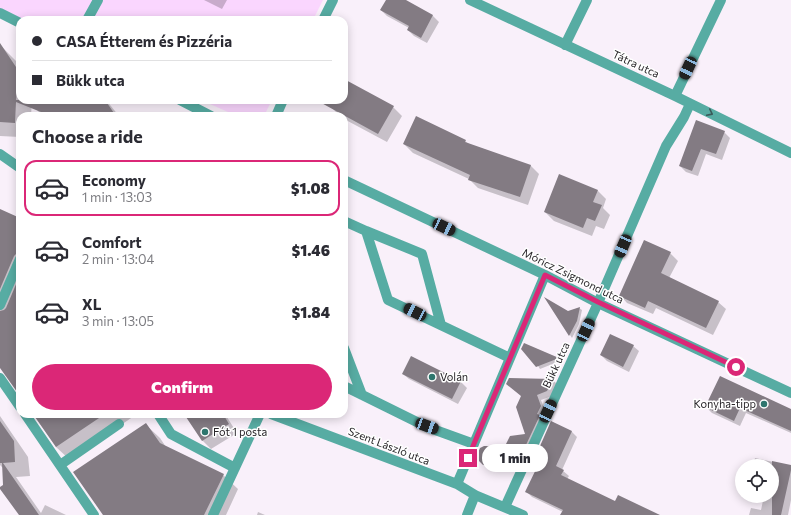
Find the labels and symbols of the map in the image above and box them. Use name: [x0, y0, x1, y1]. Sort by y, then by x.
street label: Tátra utca: [611, 47, 662, 80]
car: [677, 55, 699, 81]
one-way arrow: [706, 108, 713, 116]
car: [431, 216, 457, 238]
car: [613, 233, 633, 259]
street label: Móricz Zsigmond utca: [520, 245, 626, 306]
car: [402, 301, 428, 323]
car: [575, 317, 597, 343]
street label: Bükk utca: [539, 340, 572, 390]
route start: [727, 358, 745, 376]
place label: Volán: [440, 370, 468, 383]
marker: Volán: [427, 372, 437, 382]
place label: Konyha-tipp: [694, 397, 756, 410]
car: [537, 398, 559, 424]
marker: Konyha-tipp: [759, 399, 769, 409]
car: [414, 416, 440, 436]
street label: Szent László utca: [347, 424, 432, 467]
place label: Fót 1 posta: [213, 425, 267, 438]
marker: Fót 1 posta: [200, 427, 210, 437]
callout: 1 min: [482, 444, 548, 472]
route end: [459, 449, 477, 467]

